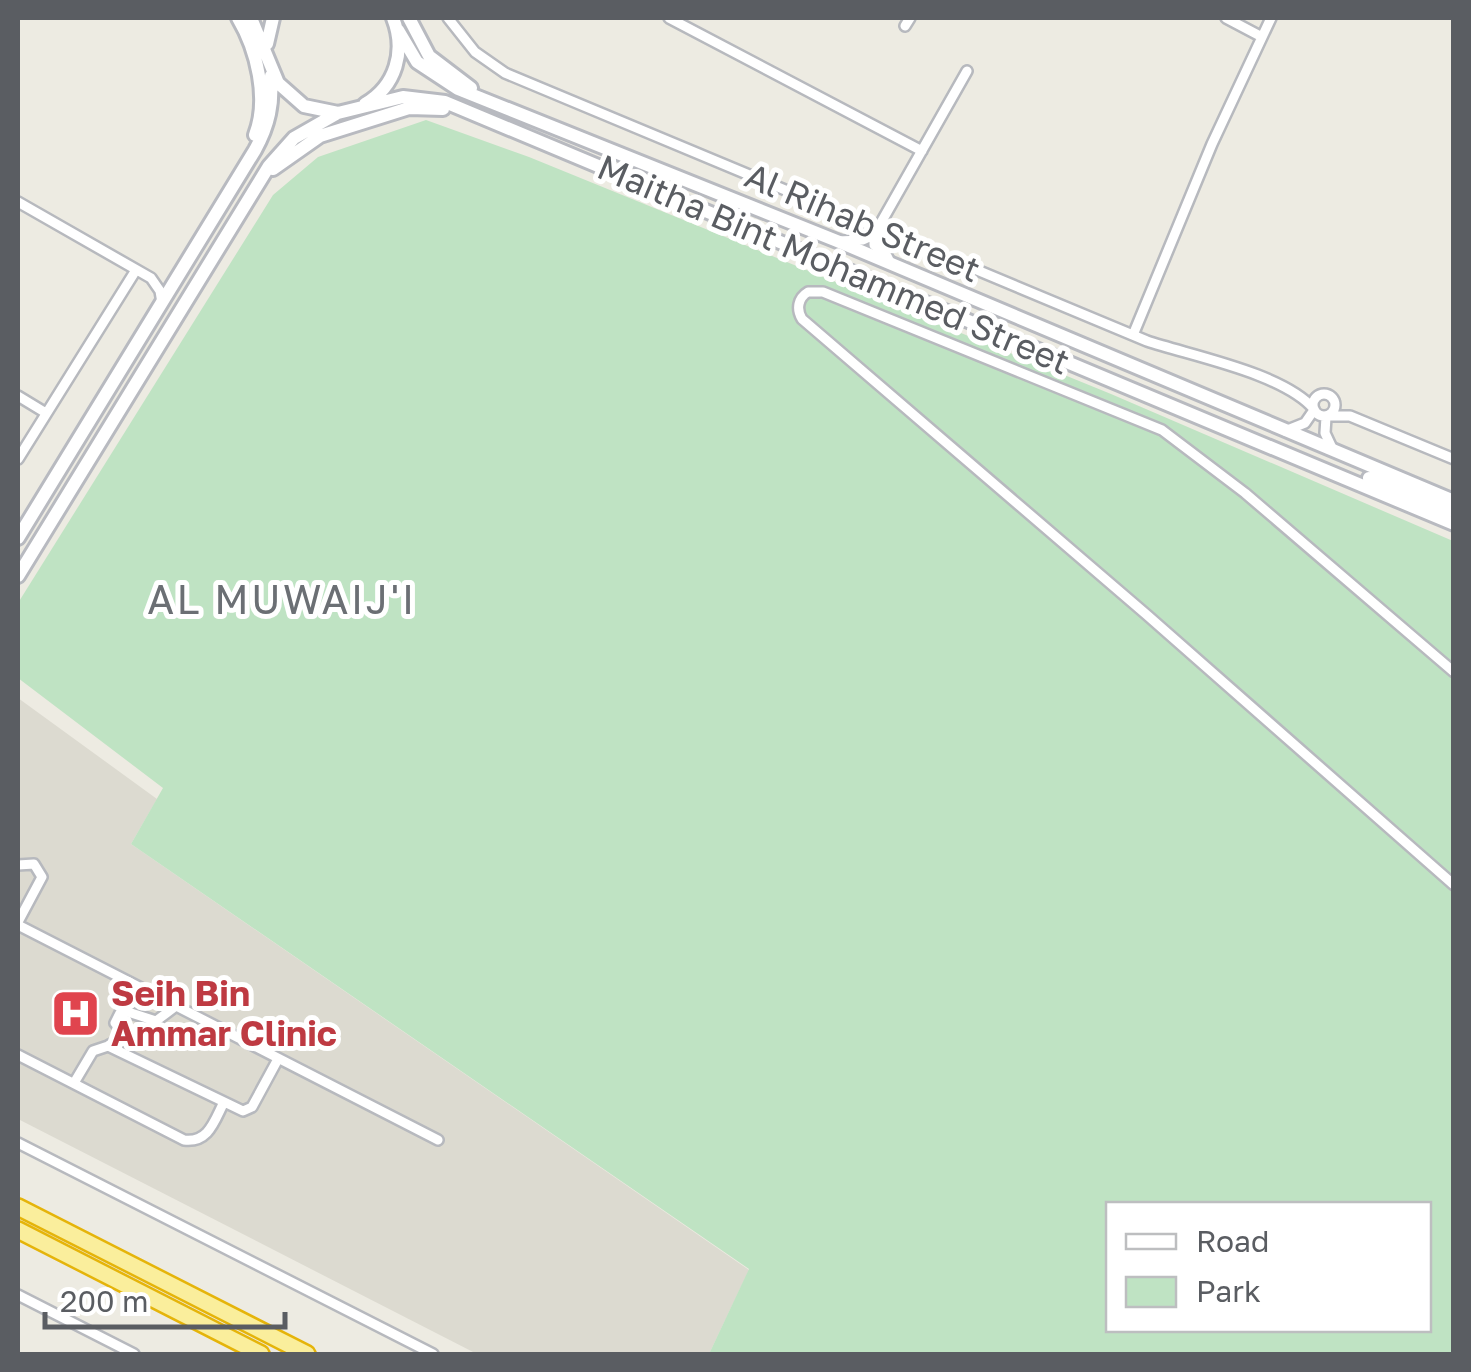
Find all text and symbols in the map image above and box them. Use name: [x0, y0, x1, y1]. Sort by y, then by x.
street label: Maitha Bint Mohammed Street: [592, 145, 1076, 383]
street label: Al Rihab Street: [739, 154, 987, 290]
district label: AL MUWAIJ'I: [147, 575, 417, 623]
place label: Seih Bin Ammar Clinic: [111, 972, 337, 1054]
hospital icon: Seih Bin Ammar Clinic: [50, 987, 102, 1039]
legend: [1106, 1202, 1431, 1332]
text: Road: [1196, 1223, 1270, 1259]
scale bar: [45, 1267, 285, 1329]
text: Park: [1196, 1273, 1261, 1309]
text: 200 m: [60, 1283, 149, 1319]

